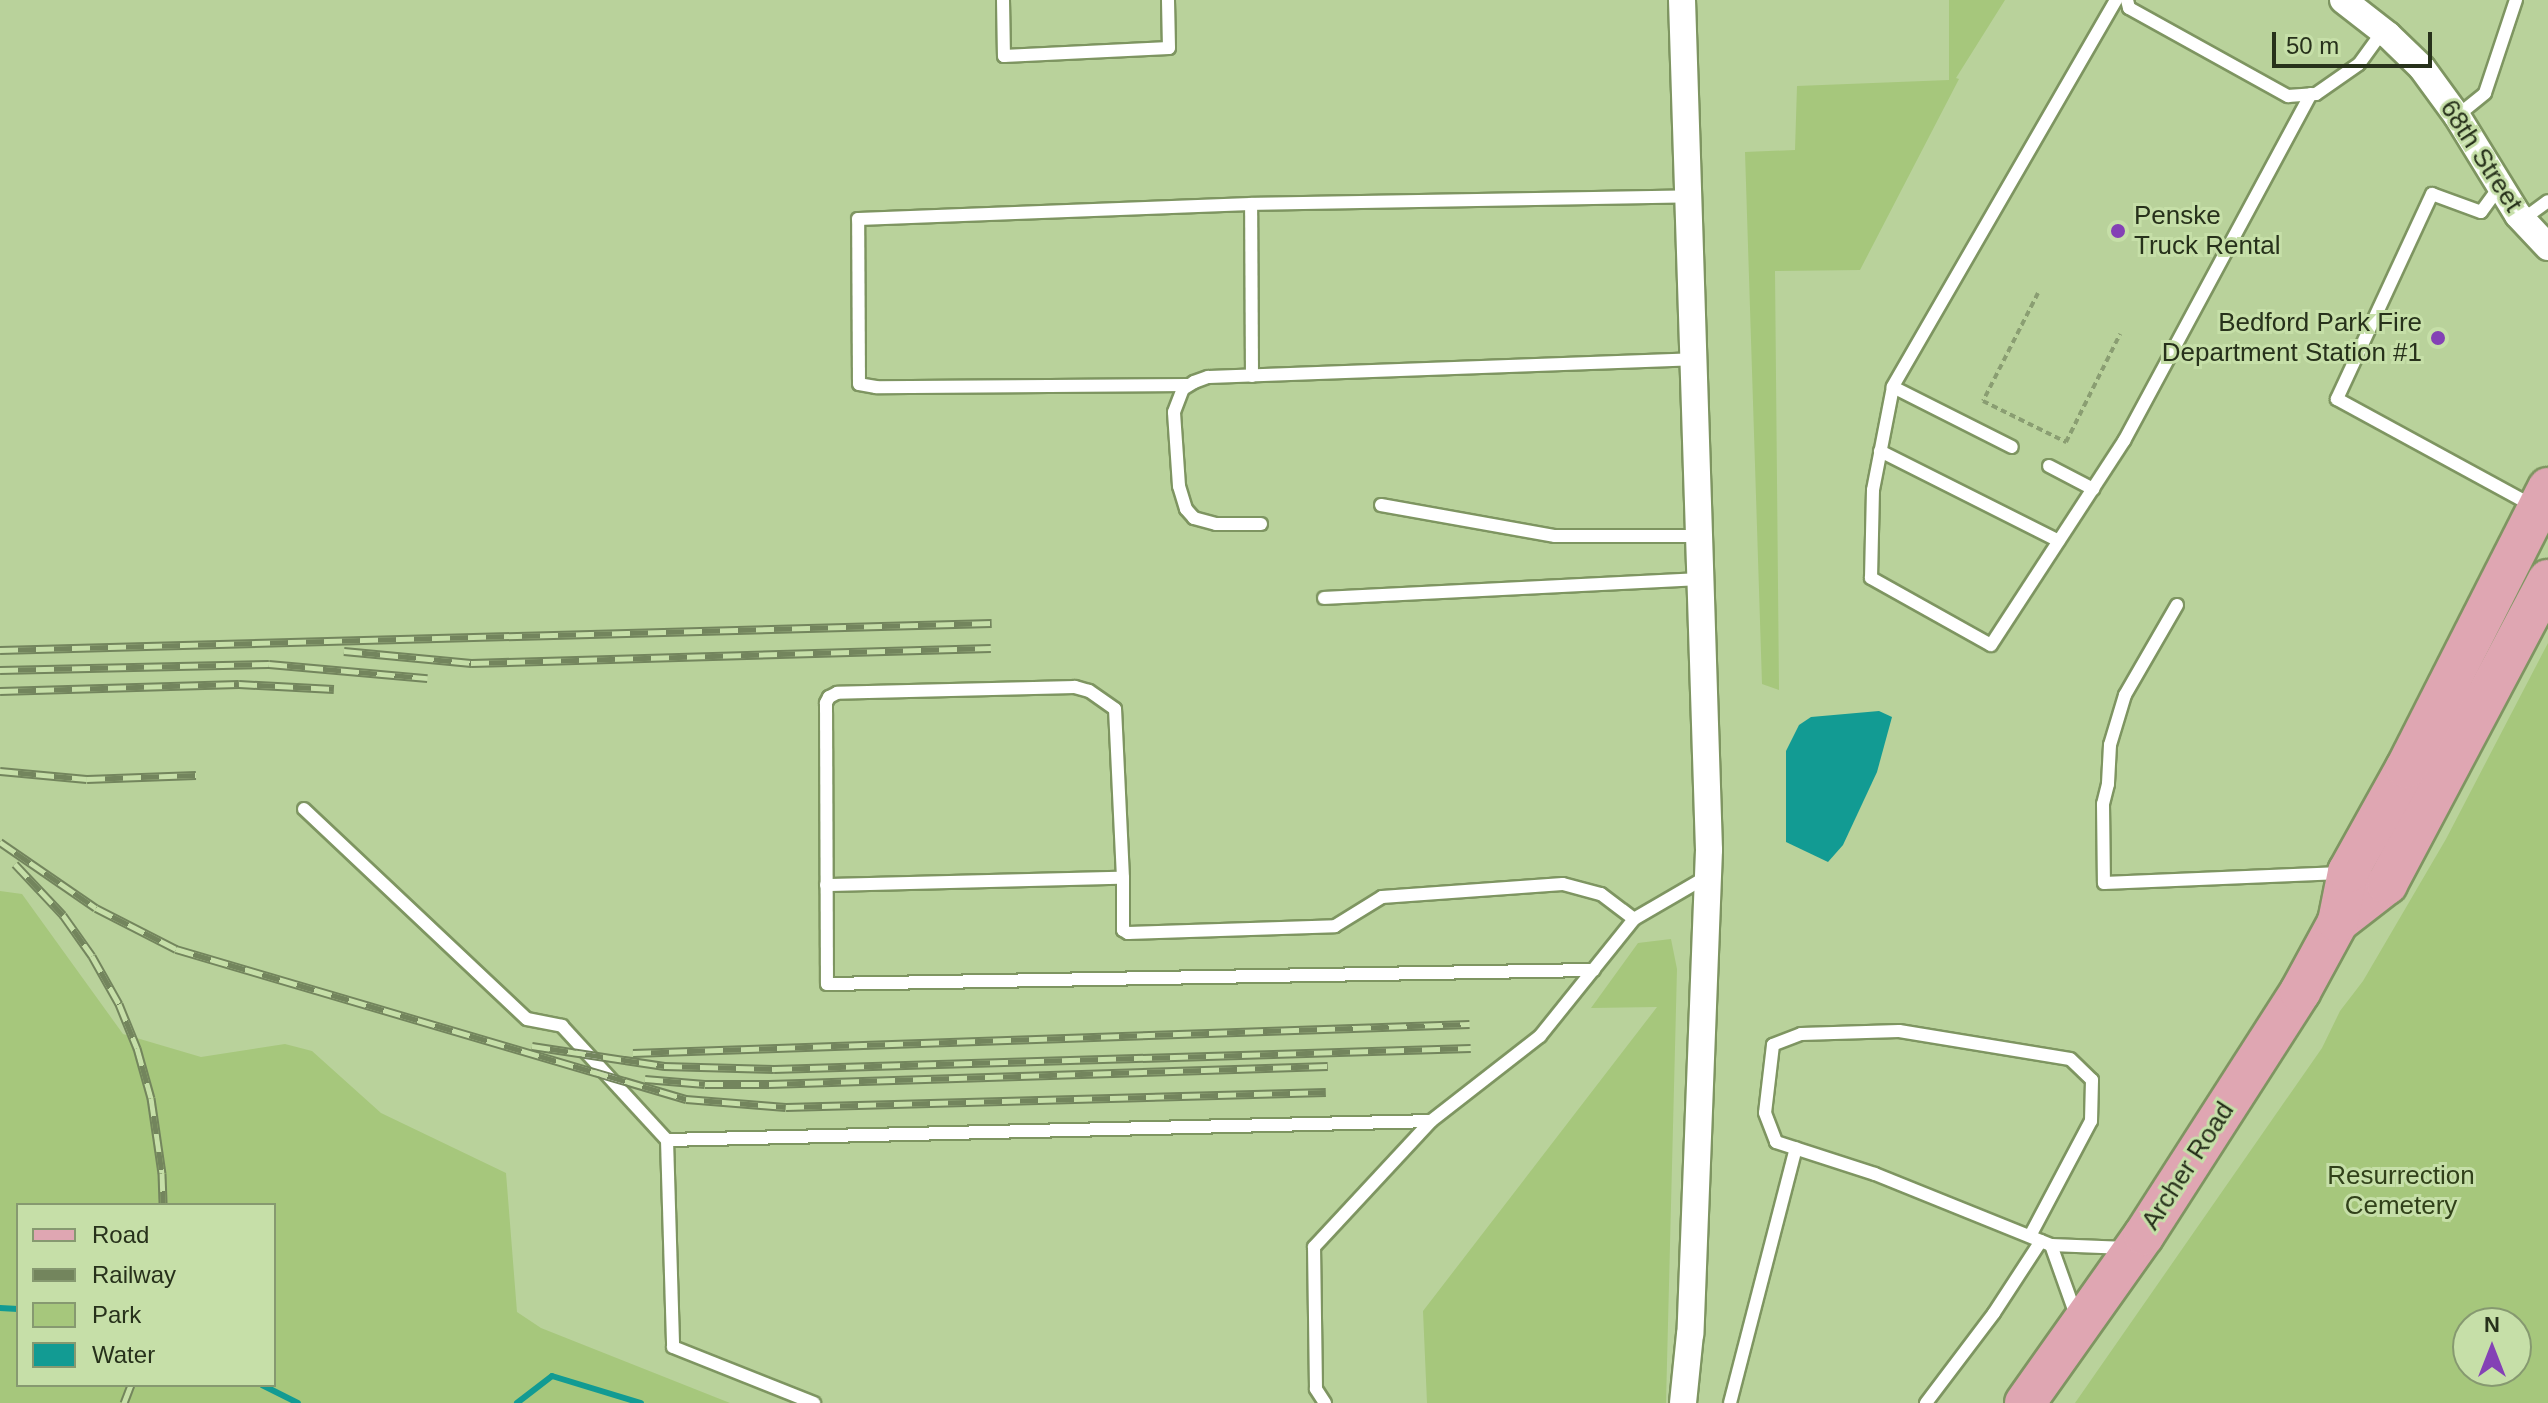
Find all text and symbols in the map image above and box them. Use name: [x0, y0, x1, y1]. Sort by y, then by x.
scale bar: [2276, 16, 2436, 66]
text: 50 m: [2286, 32, 2339, 59]
street label: 68th Street: [2433, 94, 2529, 218]
place label: Penske Truck Rental: [2134, 200, 2280, 262]
marker: Penske Truck Rental: [2109, 222, 2127, 240]
place label: Bedford Park Fire Department Station #1: [2162, 307, 2422, 368]
marker: Bedford Park Fire Department Station #1: [2429, 329, 2447, 347]
street label: Archer Road: [2135, 1096, 2241, 1236]
park label: Resurrection Cemetery: [2327, 1160, 2475, 1222]
legend: [16, 1203, 276, 1387]
text: Road: [92, 1221, 149, 1248]
text: Railway: [92, 1261, 176, 1288]
text: Park: [92, 1301, 141, 1328]
north arrow: [2452, 1307, 2532, 1387]
text: N: [2484, 1312, 2500, 1337]
text: Water: [92, 1341, 155, 1368]

